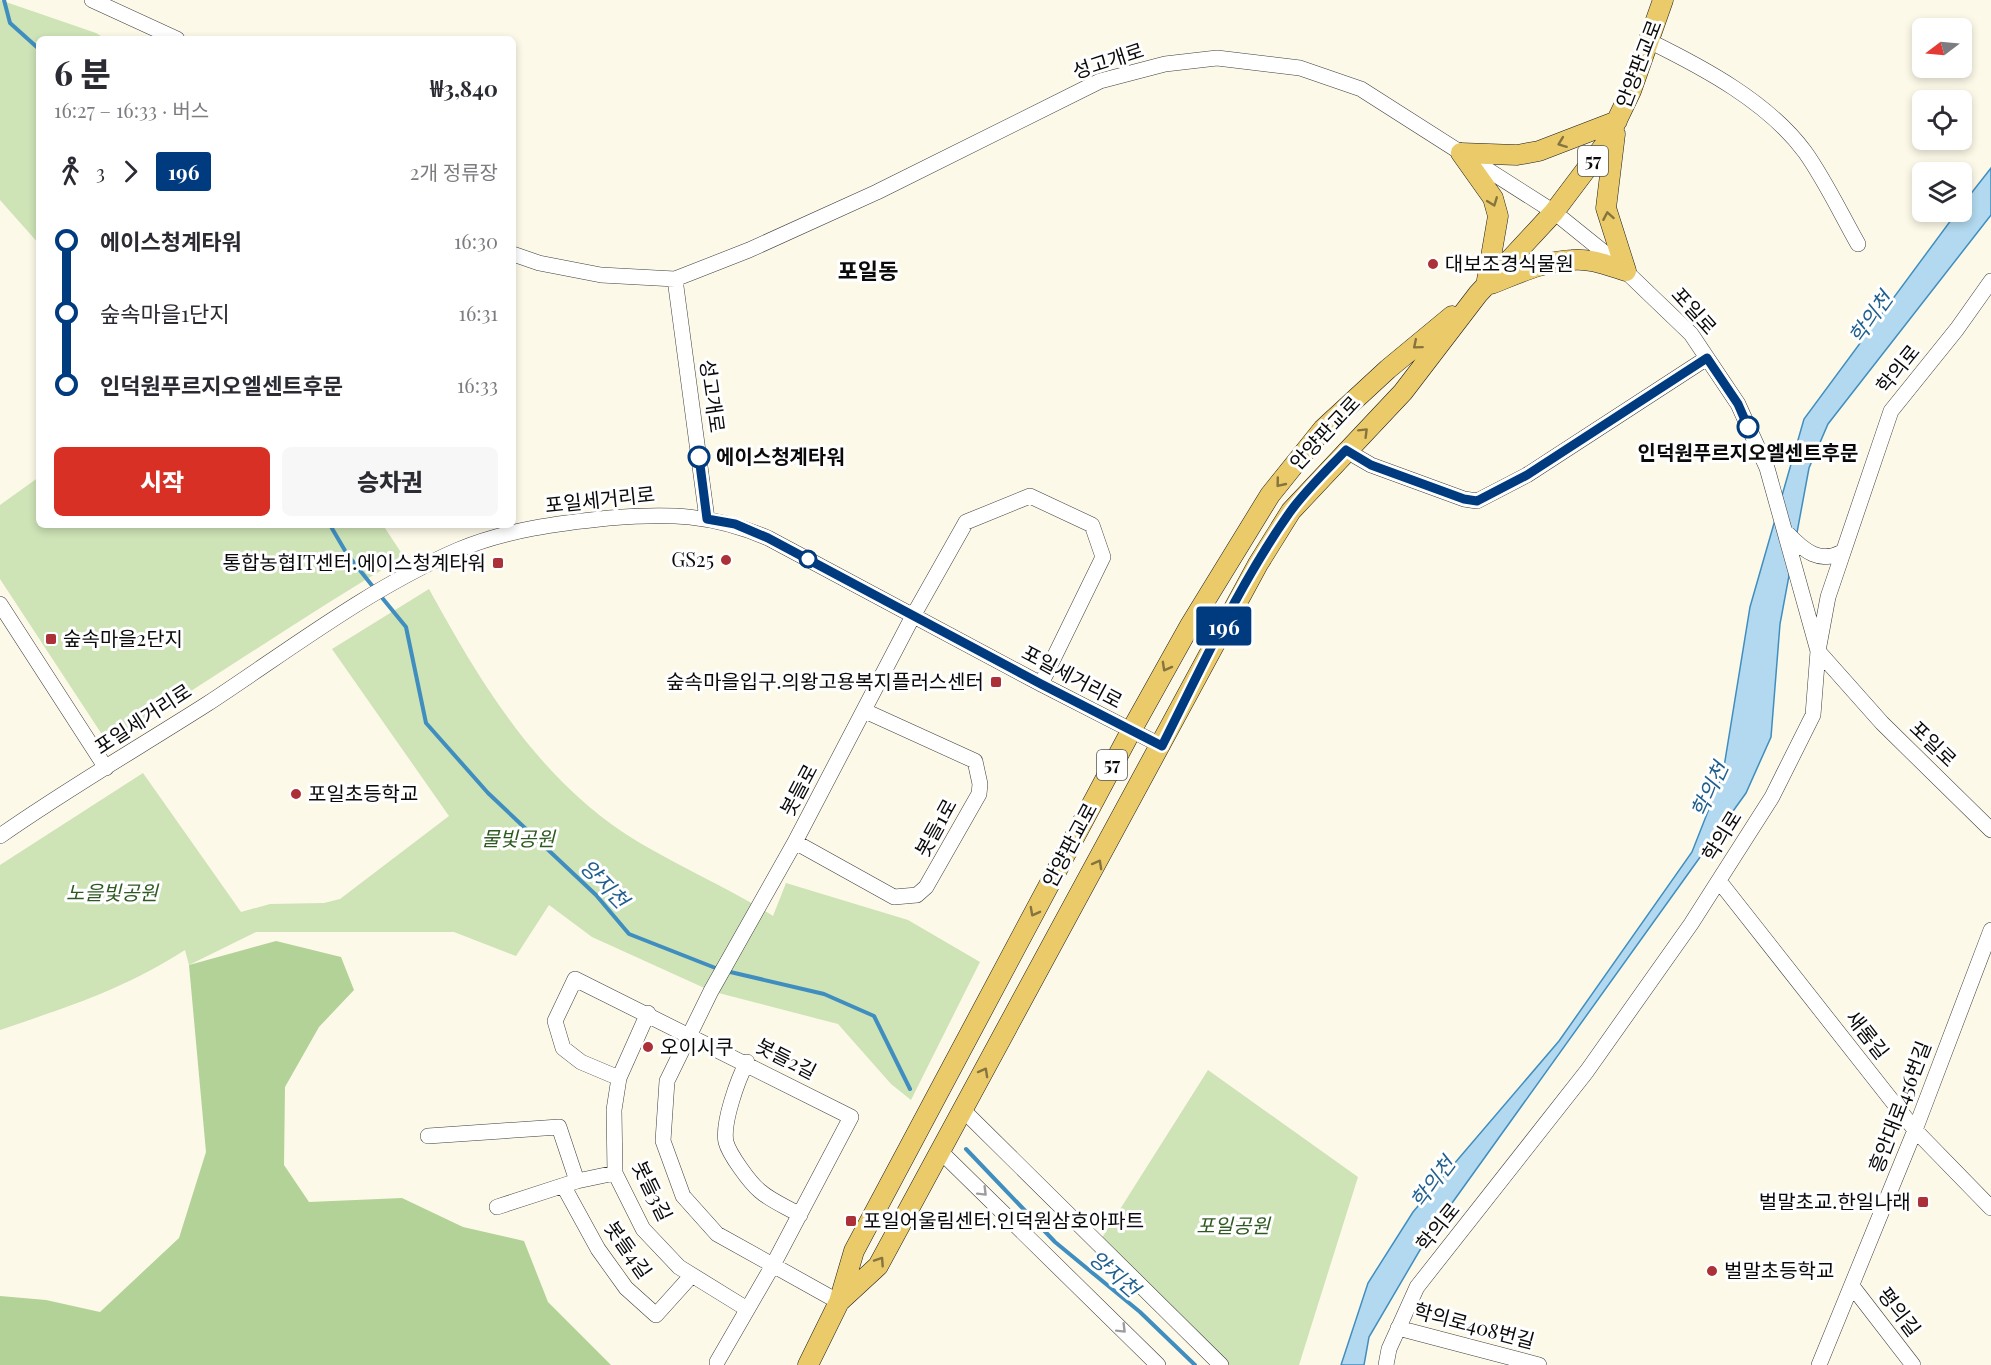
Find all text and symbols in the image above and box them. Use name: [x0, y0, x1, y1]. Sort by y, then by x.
street label: 안양판교로: [1609, 16, 1667, 111]
north arrow: [1912, 18, 1972, 78]
map controls: [1912, 18, 1972, 222]
street label: 성고개로: [1068, 35, 1147, 84]
text: 6 분: [54, 50, 111, 94]
text: ₩3,840: [430, 73, 498, 103]
button: locate: [1912, 90, 1972, 150]
text: 16:27 – 16:33 · 버스: [54, 96, 209, 123]
one-way arrow: [1557, 136, 1568, 148]
road number: 57: [1578, 146, 1608, 176]
icon: walk: [54, 155, 87, 188]
icon: forward: [114, 155, 147, 188]
text: 196: [168, 157, 199, 185]
text: 3: [96, 158, 105, 185]
text: 2개 정류장: [410, 158, 498, 185]
button: layers: [1912, 162, 1972, 222]
one-way arrow: [1485, 196, 1498, 207]
one-way arrow: [1602, 211, 1615, 221]
text: 에이스청계타워: [100, 226, 242, 256]
text: 16:30: [454, 227, 498, 254]
place label: 대보조경식물원: [1445, 249, 1574, 276]
district label: 포일동: [838, 255, 898, 285]
marker: 대보조경식물원: [1426, 257, 1440, 271]
street label: 포일로: [1667, 280, 1724, 340]
water label: 학의천: [1841, 283, 1899, 349]
text: 숲속마을1단지: [100, 298, 230, 328]
text: 16:31: [459, 299, 498, 326]
one-way arrow: [1412, 338, 1423, 349]
street label: 학의로: [1869, 338, 1925, 398]
street label: 성고개로: [695, 357, 732, 434]
text: 인덕원푸르지오엘센트후문: [100, 370, 343, 400]
text: 16:33: [457, 371, 498, 398]
street label: 안양판교로: [1283, 389, 1365, 475]
marker: 인덕원푸르지오엘센트후문: [1737, 416, 1759, 438]
one-way arrow: [1356, 428, 1367, 439]
place label: 인덕원푸르지오엘센트후문: [1638, 438, 1858, 465]
place label: 에이스청계타워: [716, 442, 845, 469]
marker: 에이스청계타워: [688, 446, 710, 468]
button: 시작: [54, 447, 270, 516]
button: 승차권: [282, 447, 498, 516]
one-way arrow: [1276, 476, 1287, 487]
street label: 포일세거리로: [544, 479, 656, 518]
place label: GS25: [671, 545, 714, 572]
place label: 통합농협IT센터.에이스청계타워: [223, 548, 486, 575]
unlabelled marker: [799, 550, 817, 568]
marker: GS25: [719, 553, 733, 567]
marker: 통합농협IT센터.에이스청계타워: [491, 556, 505, 570]
line badge: 196: [1190, 606, 1258, 646]
text: 196: [1208, 612, 1240, 640]
place label: 숲속마을2단지: [63, 624, 183, 651]
marker: 숲속마을2단지: [44, 632, 58, 646]
street label: 포일세거리로: [1018, 638, 1128, 714]
one-way arrow: [1162, 661, 1174, 671]
place label: 숲속마을입구.의왕고용복지플러스센터: [666, 667, 984, 694]
marker: 숲속마을입구.의왕고용복지플러스센터: [989, 675, 1003, 689]
street label: 포일세거리로: [89, 676, 196, 759]
street label: 포일로: [1905, 714, 1963, 772]
road number: 57: [1097, 750, 1127, 780]
water label: 학의천: [1683, 755, 1734, 821]
street label: 봇들로: [773, 759, 823, 820]
place label: 포일초등학교: [308, 779, 418, 806]
marker: 포일초등학교: [289, 787, 303, 801]
street label: 봇들1로: [908, 793, 962, 861]
street label: 안양판교로: [1035, 797, 1102, 891]
street label: 학의로: [1695, 805, 1747, 866]
park label: 물빛공원: [481, 824, 556, 851]
water label: 양지천: [575, 852, 637, 915]
one-way arrow: [1091, 860, 1102, 870]
park label: 노을빛공원: [66, 878, 160, 905]
one-way arrow: [1030, 906, 1041, 917]
street label: 새롬길: [1841, 1004, 1896, 1064]
street label: 봇들2길: [752, 1031, 822, 1084]
place label: 오이시쿠: [660, 1032, 734, 1059]
street label: 흥안대로456번길: [1861, 1037, 1936, 1176]
marker: 오이시쿠: [641, 1040, 655, 1054]
one-way arrow: [977, 1068, 988, 1078]
water label: 학의천: [1403, 1148, 1462, 1213]
street label: 봇들3길: [627, 1156, 680, 1225]
one-way arrow: [976, 1184, 987, 1195]
place label: 벌말초교.한일나래: [1759, 1187, 1911, 1214]
marker: 벌말초교.한일나래: [1916, 1195, 1930, 1209]
street label: 학의로: [1409, 1196, 1465, 1256]
place label: 포일어울림센터.인덕원삼호아파트: [863, 1206, 1144, 1233]
park label: 포일공원: [1196, 1211, 1271, 1238]
marker: 포일어울림센터.인덕원삼호아파트: [844, 1214, 858, 1228]
street label: 봇들4길: [600, 1215, 659, 1284]
water label: 양지천: [1084, 1243, 1148, 1304]
place label: 벌말초등학교: [1724, 1256, 1834, 1283]
one-way arrow: [873, 1257, 884, 1268]
marker: 벌말초등학교: [1705, 1264, 1719, 1278]
street label: 평의길: [1873, 1281, 1928, 1341]
street label: 학의로408번길: [1411, 1295, 1538, 1354]
one-way arrow: [1114, 1321, 1125, 1332]

